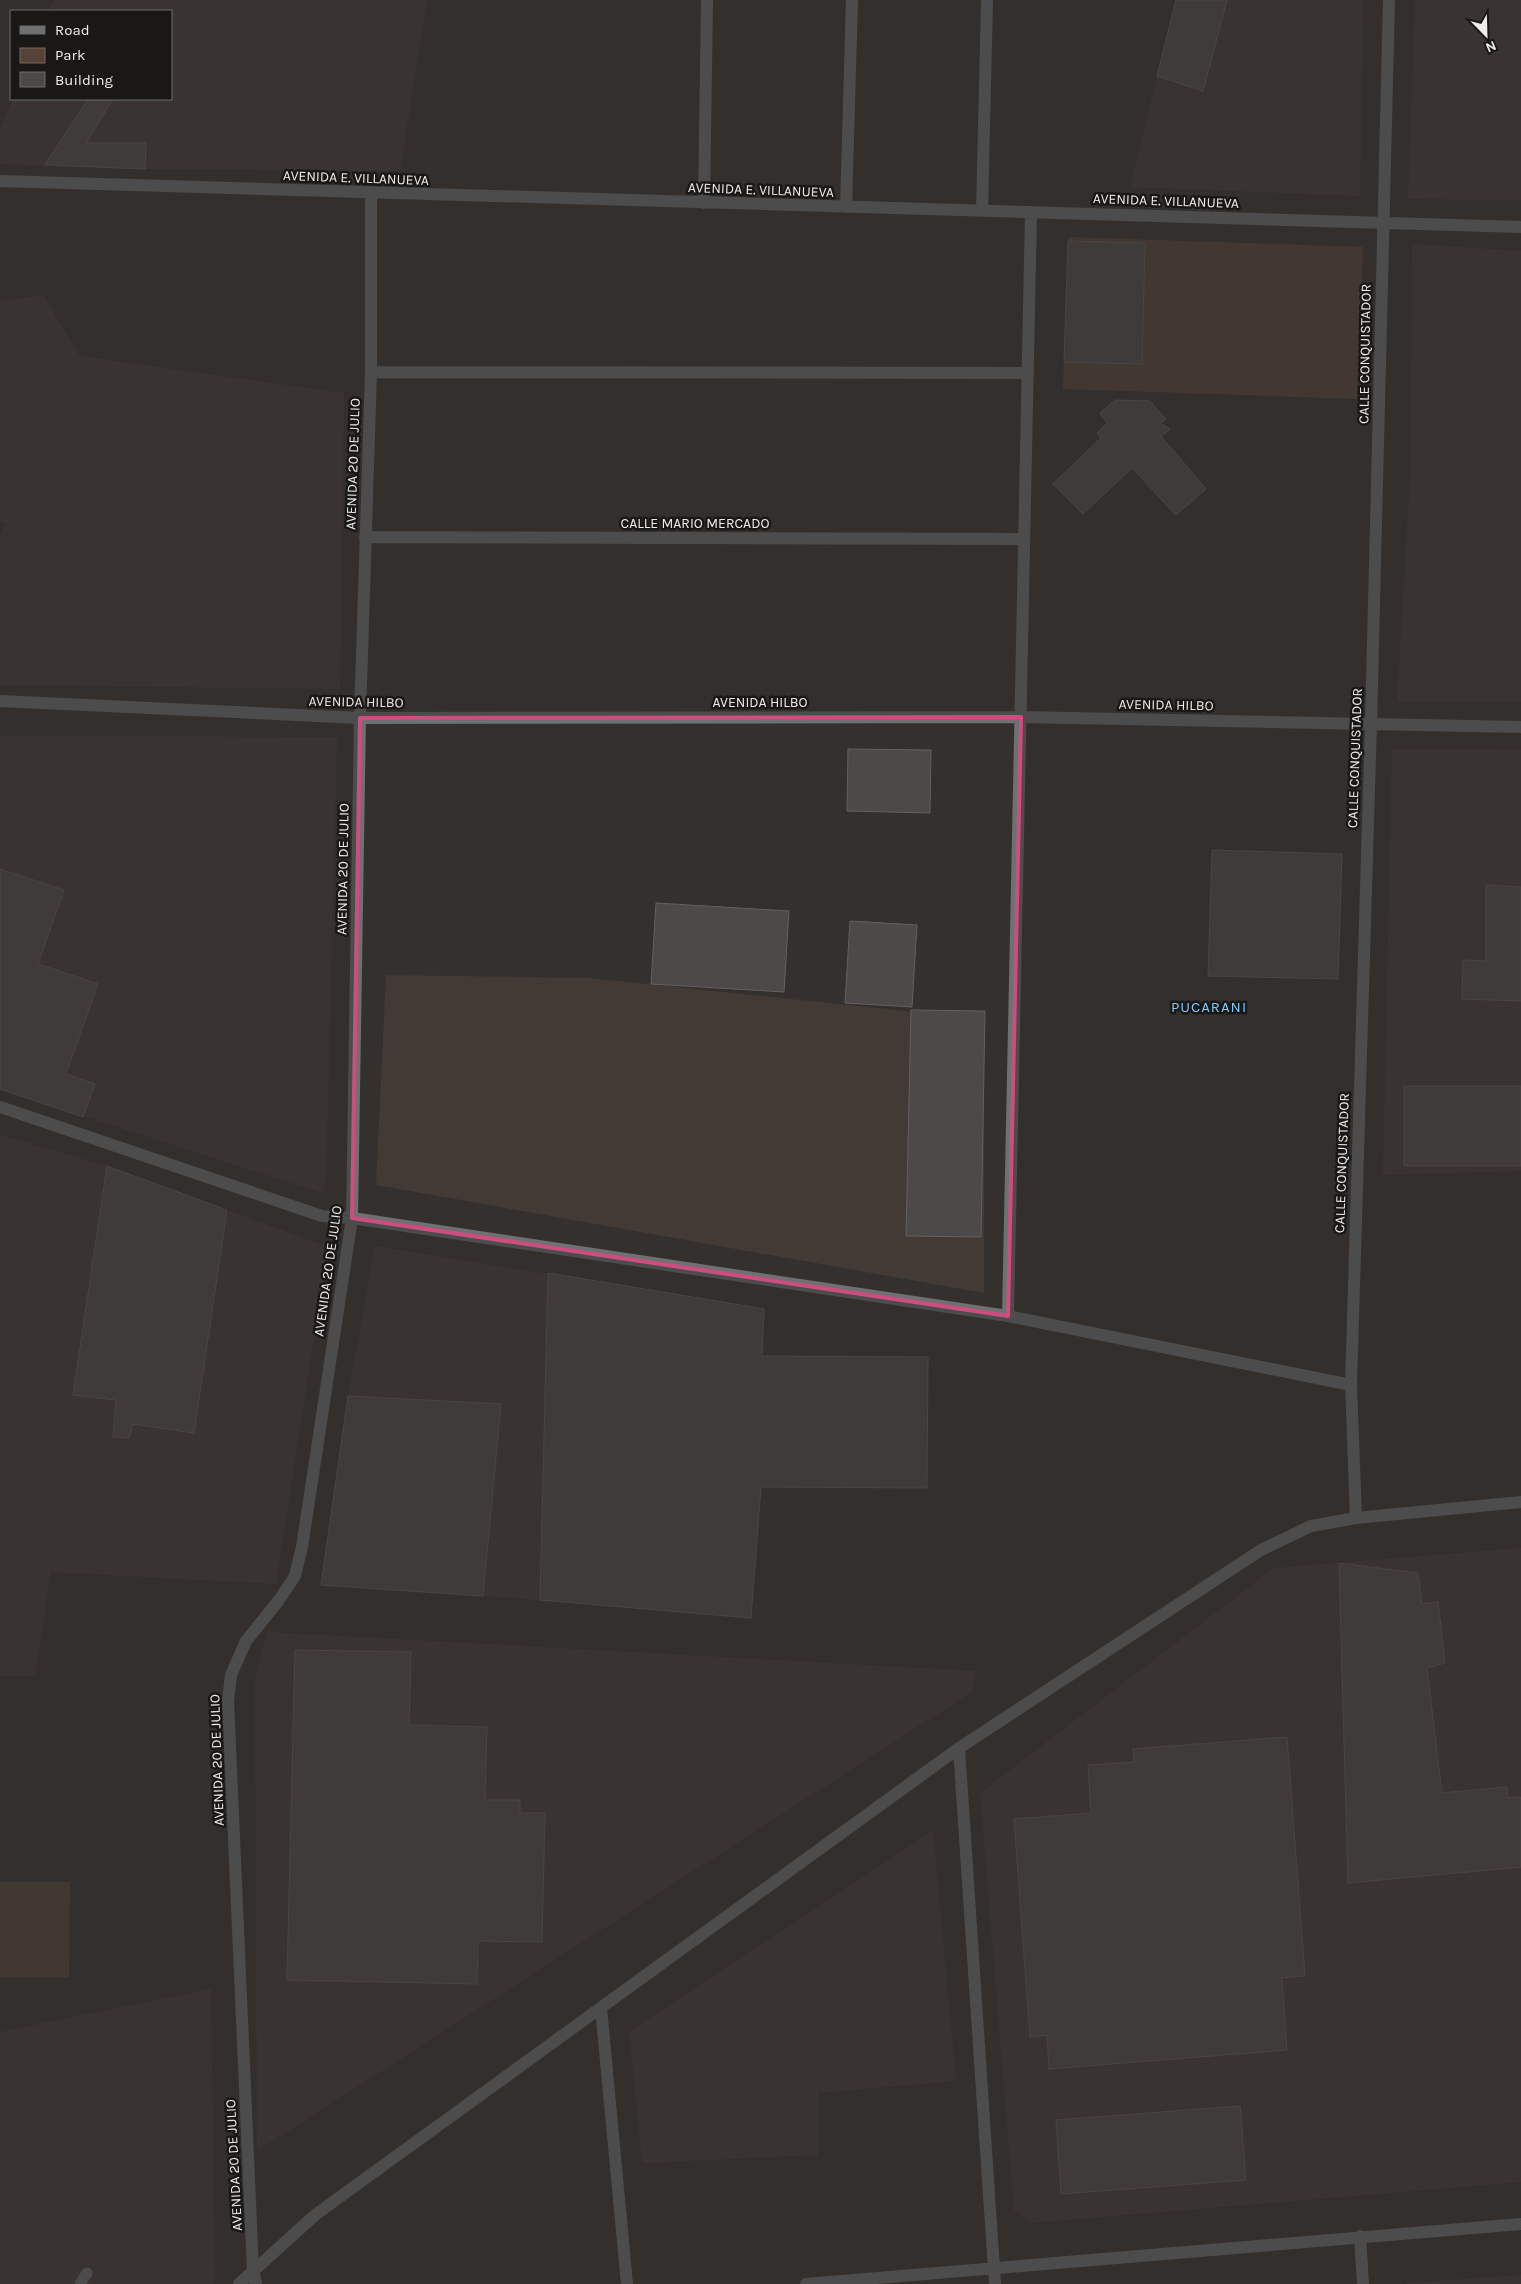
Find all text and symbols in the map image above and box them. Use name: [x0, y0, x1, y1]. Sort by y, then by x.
legend: [10, 10, 172, 100]
north arrow: [1461, 10, 1511, 60]
text: Road: [55, 21, 90, 39]
text: N: [1483, 37, 1499, 56]
text: Park: [55, 46, 85, 64]
text: Building: [55, 71, 113, 89]
street label: AVENIDA E. VILLANUEVA: [283, 167, 429, 189]
street label: AVENIDA E. VILLANUEVA: [688, 179, 834, 201]
street label: AVENIDA E. VILLANUEVA: [1093, 190, 1239, 212]
street label: CALLE CONQUISTADOR: [1355, 284, 1375, 424]
street label: AVENIDA 20 DE JULIO: [342, 398, 364, 530]
street label: CALLE MARIO MERCADO: [621, 515, 769, 532]
street label: CALLE CONQUISTADOR: [1344, 688, 1366, 828]
street label: AVENIDA HILBO: [308, 693, 404, 711]
street label: AVENIDA HILBO: [712, 694, 808, 711]
street label: AVENIDA HILBO: [1118, 696, 1214, 714]
street label: AVENIDA 20 DE JULIO: [333, 803, 353, 935]
district label: PUCARANI: [1171, 998, 1247, 1016]
street label: CALLE CONQUISTADOR: [1331, 1093, 1353, 1233]
street label: AVENIDA 20 DE JULIO: [310, 1204, 346, 1338]
street label: AVENIDA 20 DE JULIO: [206, 1694, 228, 1826]
street label: AVENIDA 20 DE JULIO: [222, 2099, 246, 2231]

